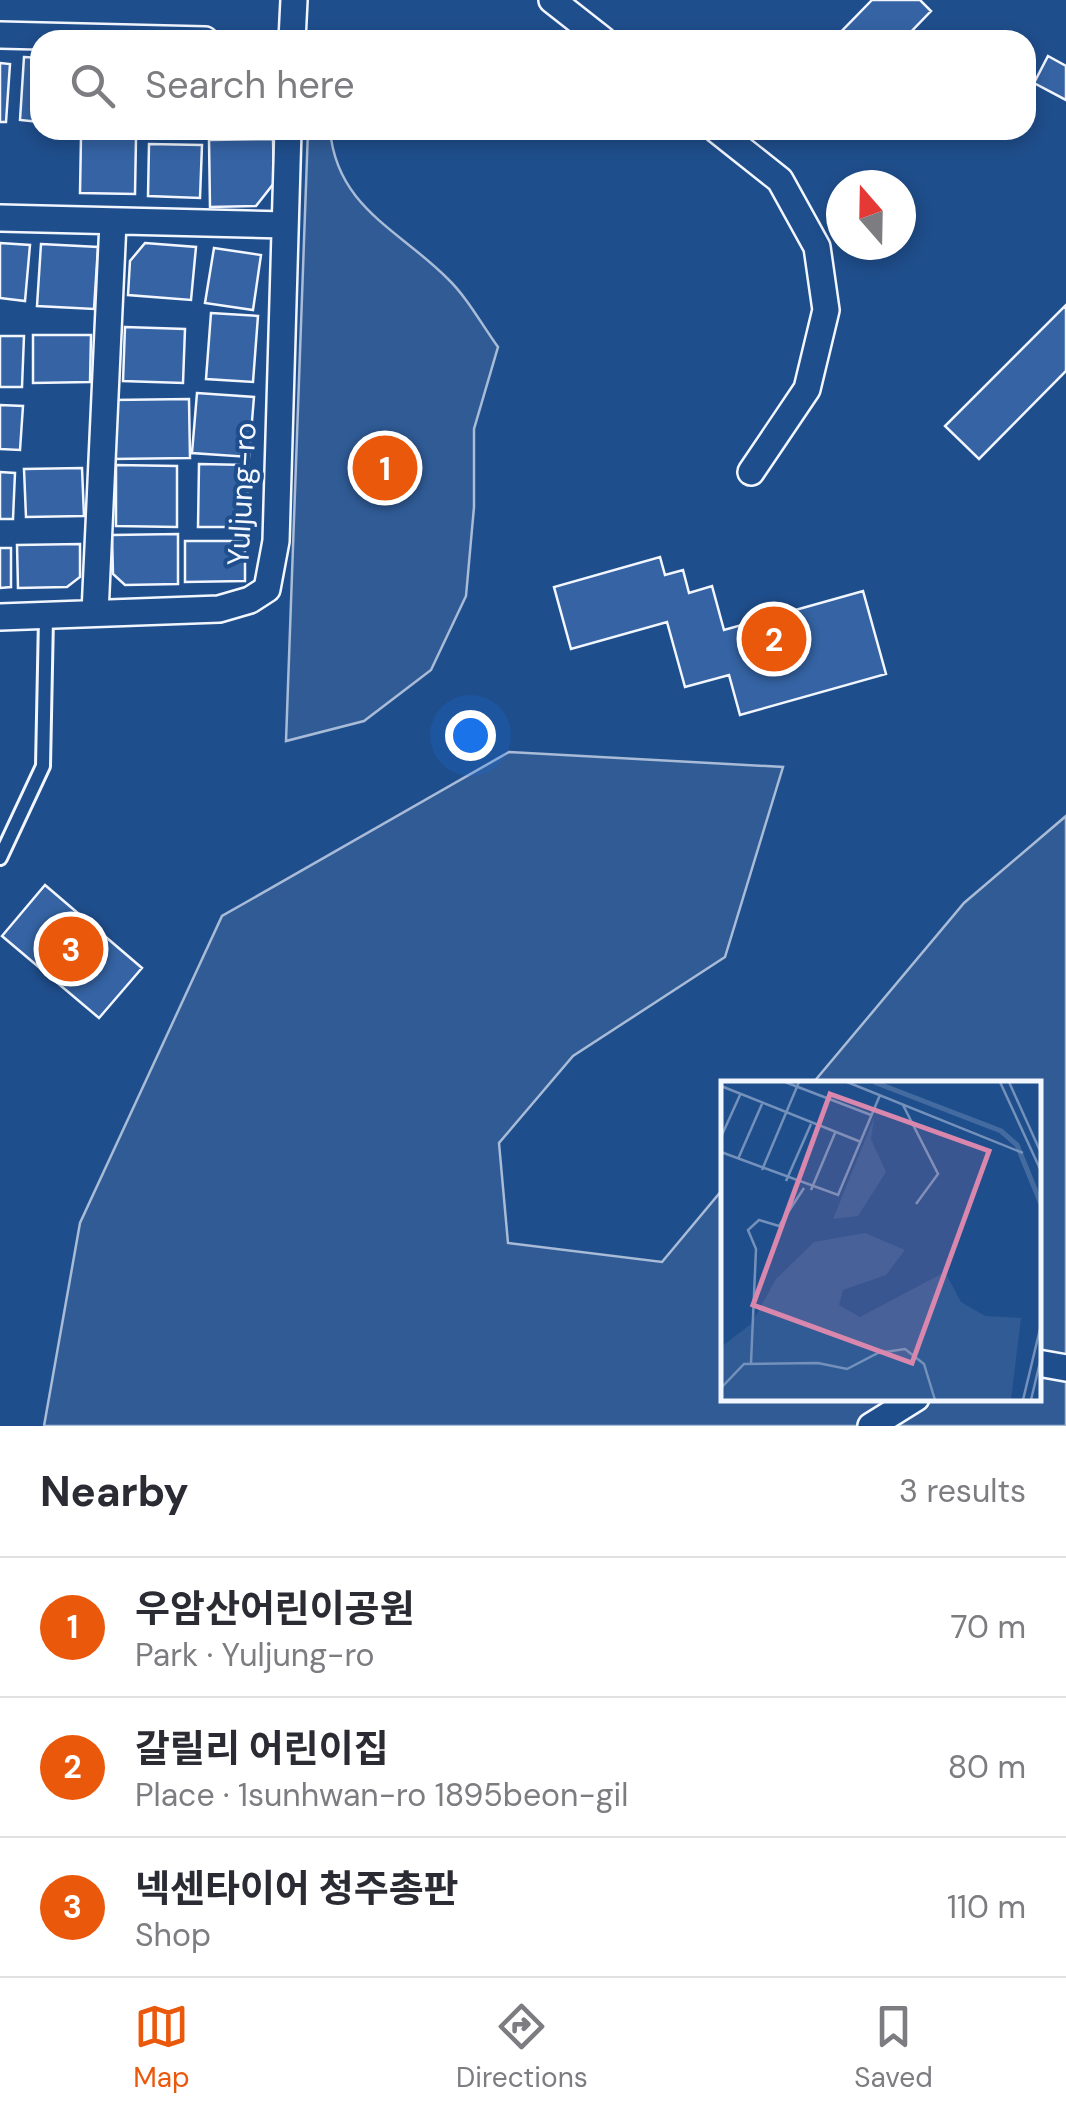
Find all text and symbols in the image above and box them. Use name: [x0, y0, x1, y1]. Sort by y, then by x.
search box: [30, 30, 1036, 140]
icon: search: [65, 58, 120, 113]
text: Search here: [145, 60, 355, 110]
north arrow: [826, 170, 916, 260]
street label: Yuljung-ro: [218, 421, 265, 567]
pin: 1: [352, 430, 418, 506]
pin: 2: [742, 602, 806, 676]
your location: [445, 710, 496, 761]
pin: 3: [38, 912, 104, 986]
inset map: [721, 1081, 1041, 1401]
text: Nearby: [40, 1464, 189, 1519]
text: 3 results: [899, 1470, 1026, 1512]
text: 우암산어린이공원: [135, 1584, 415, 1634]
text: 1: [67, 1606, 78, 1648]
text: 70 m: [950, 1606, 1026, 1648]
text: Park · Yuljung-ro: [135, 1634, 375, 1676]
text: 갈릴리 어린이집: [135, 1724, 389, 1774]
text: 2: [63, 1746, 82, 1788]
text: 80 m: [948, 1746, 1026, 1788]
text: Place · 1sunhwan-ro 1895beon-gil: [135, 1774, 628, 1816]
text: 넥센타이어 청주총판: [135, 1864, 459, 1914]
text: 3: [63, 1886, 82, 1928]
text: 110 m: [947, 1886, 1026, 1928]
text: Shop: [135, 1914, 211, 1956]
tab: Map: [133, 1999, 190, 2096]
tab: Directions: [456, 1999, 588, 2096]
tab: Saved: [854, 1999, 933, 2096]

